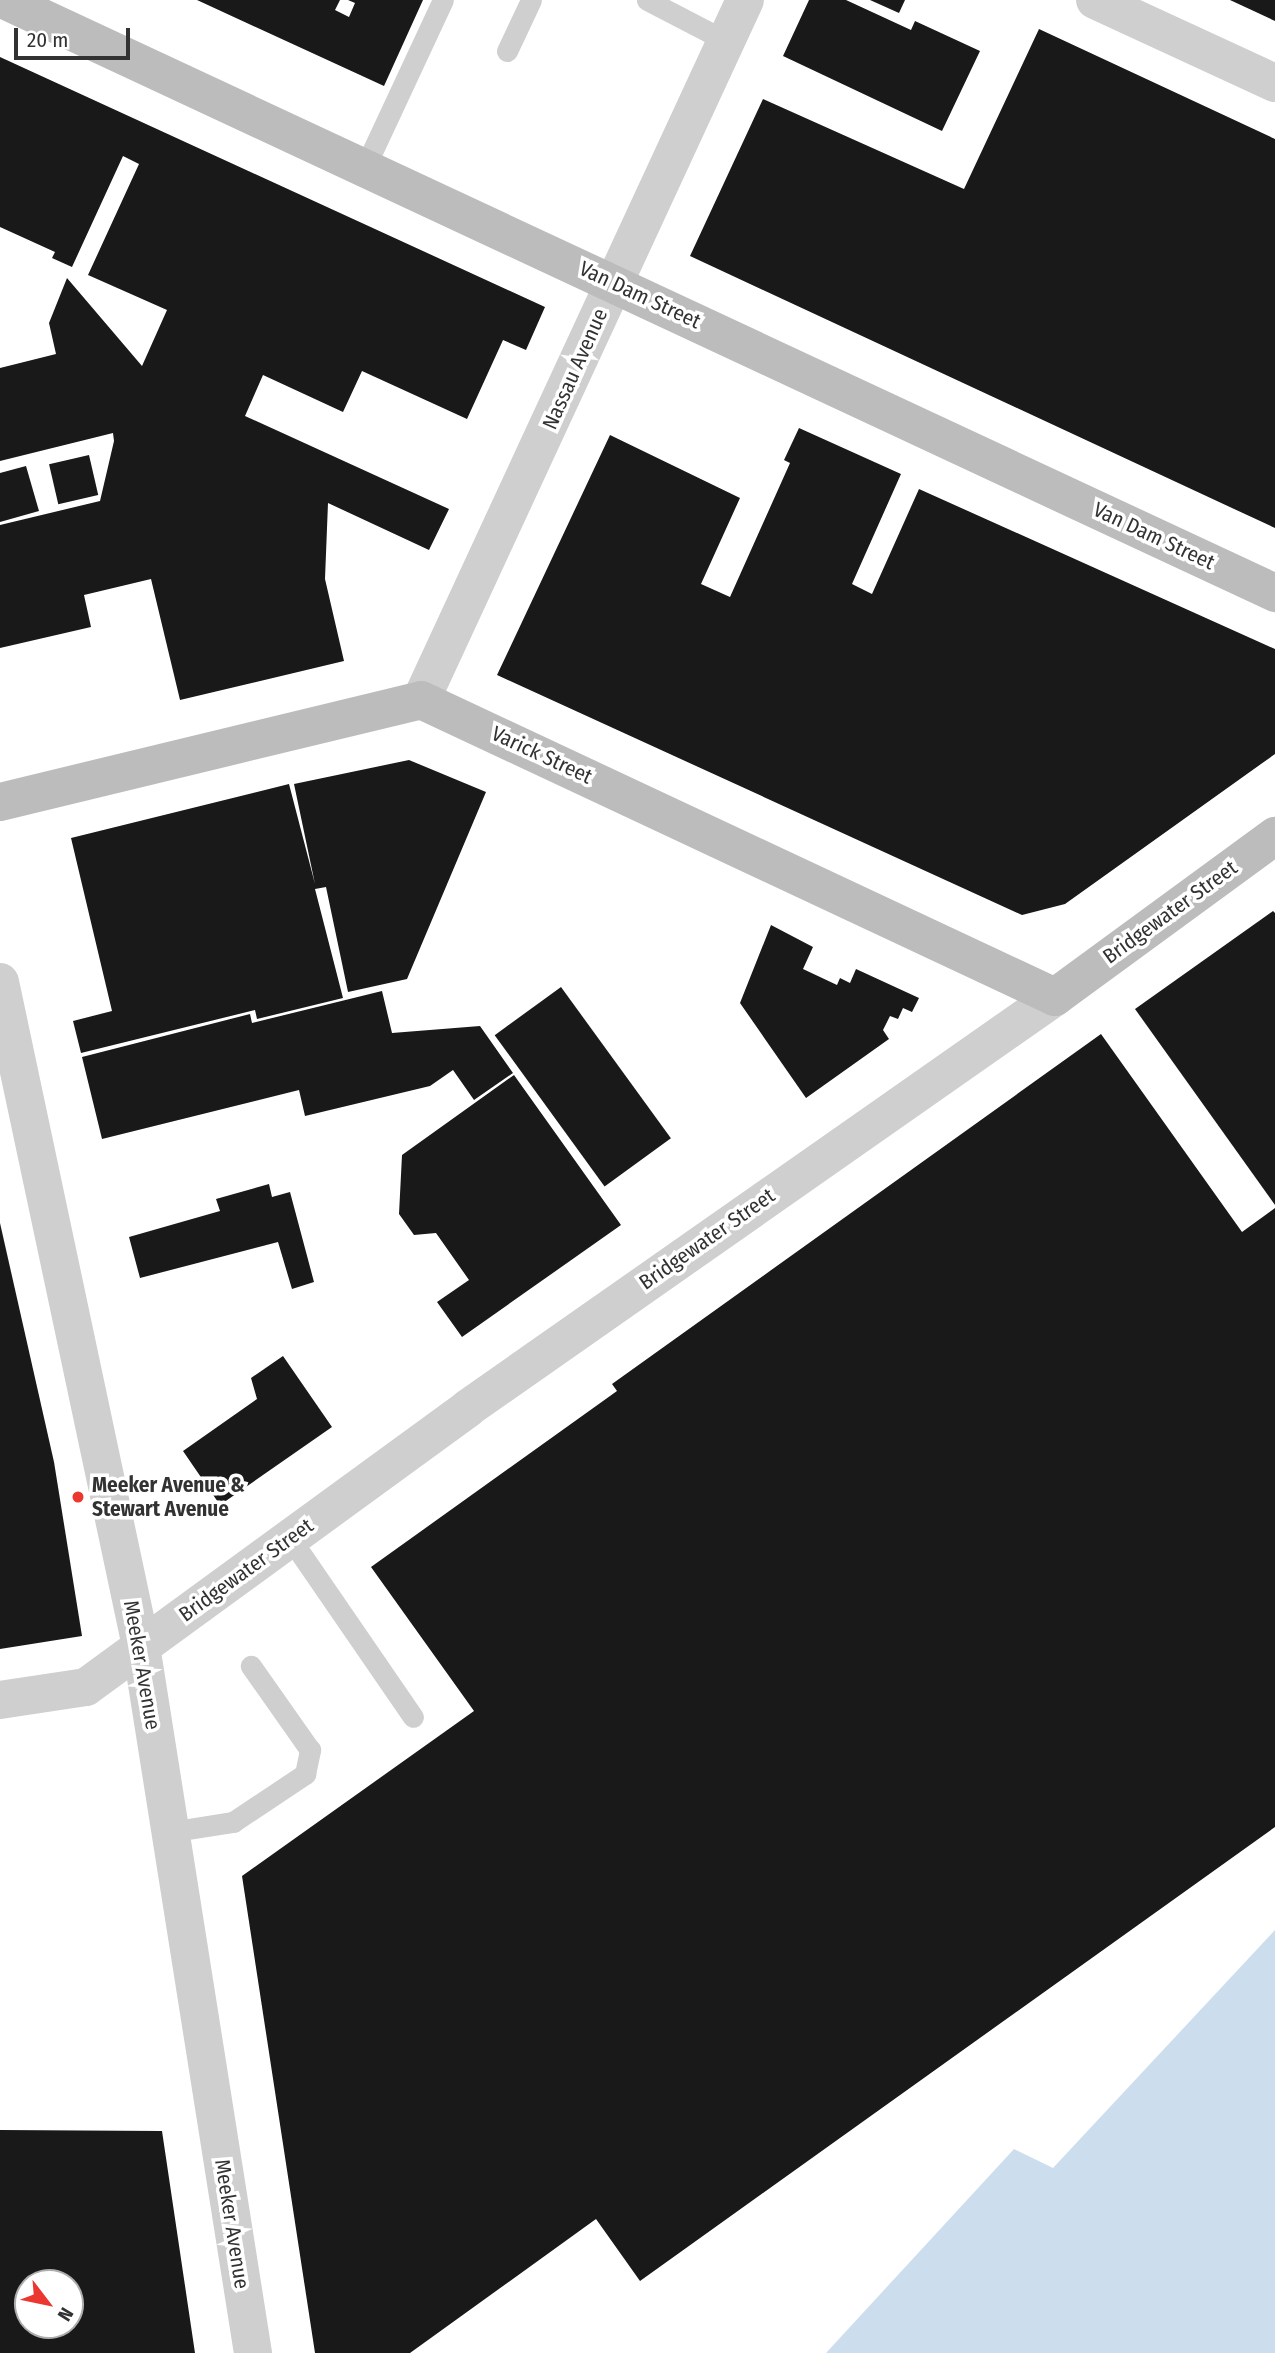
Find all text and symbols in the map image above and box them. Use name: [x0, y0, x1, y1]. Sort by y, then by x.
scale bar: [18, 14, 133, 58]
text: 20 m: [27, 27, 68, 53]
street label: Van Dam Street: [575, 256, 705, 334]
street label: Nassau Avenue: [537, 305, 613, 433]
street label: Van Dam Street: [1089, 497, 1219, 575]
street label: Varick Street: [488, 721, 596, 789]
street label: Bridgewater Street: [1098, 855, 1242, 969]
street label: Bridgewater Street: [634, 1183, 780, 1295]
place label: Meeker Avenue & Stewart Avenue: [92, 1472, 245, 1522]
marker: Meeker Avenue & Stewart Avenue: [70, 1489, 86, 1505]
street label: Bridgewater Street: [174, 1513, 318, 1627]
street label: Meeker Avenue: [118, 1598, 166, 1732]
street label: Meeker Avenue: [209, 2157, 255, 2291]
north arrow: [14, 2269, 84, 2339]
text: N: [53, 2303, 78, 2325]

